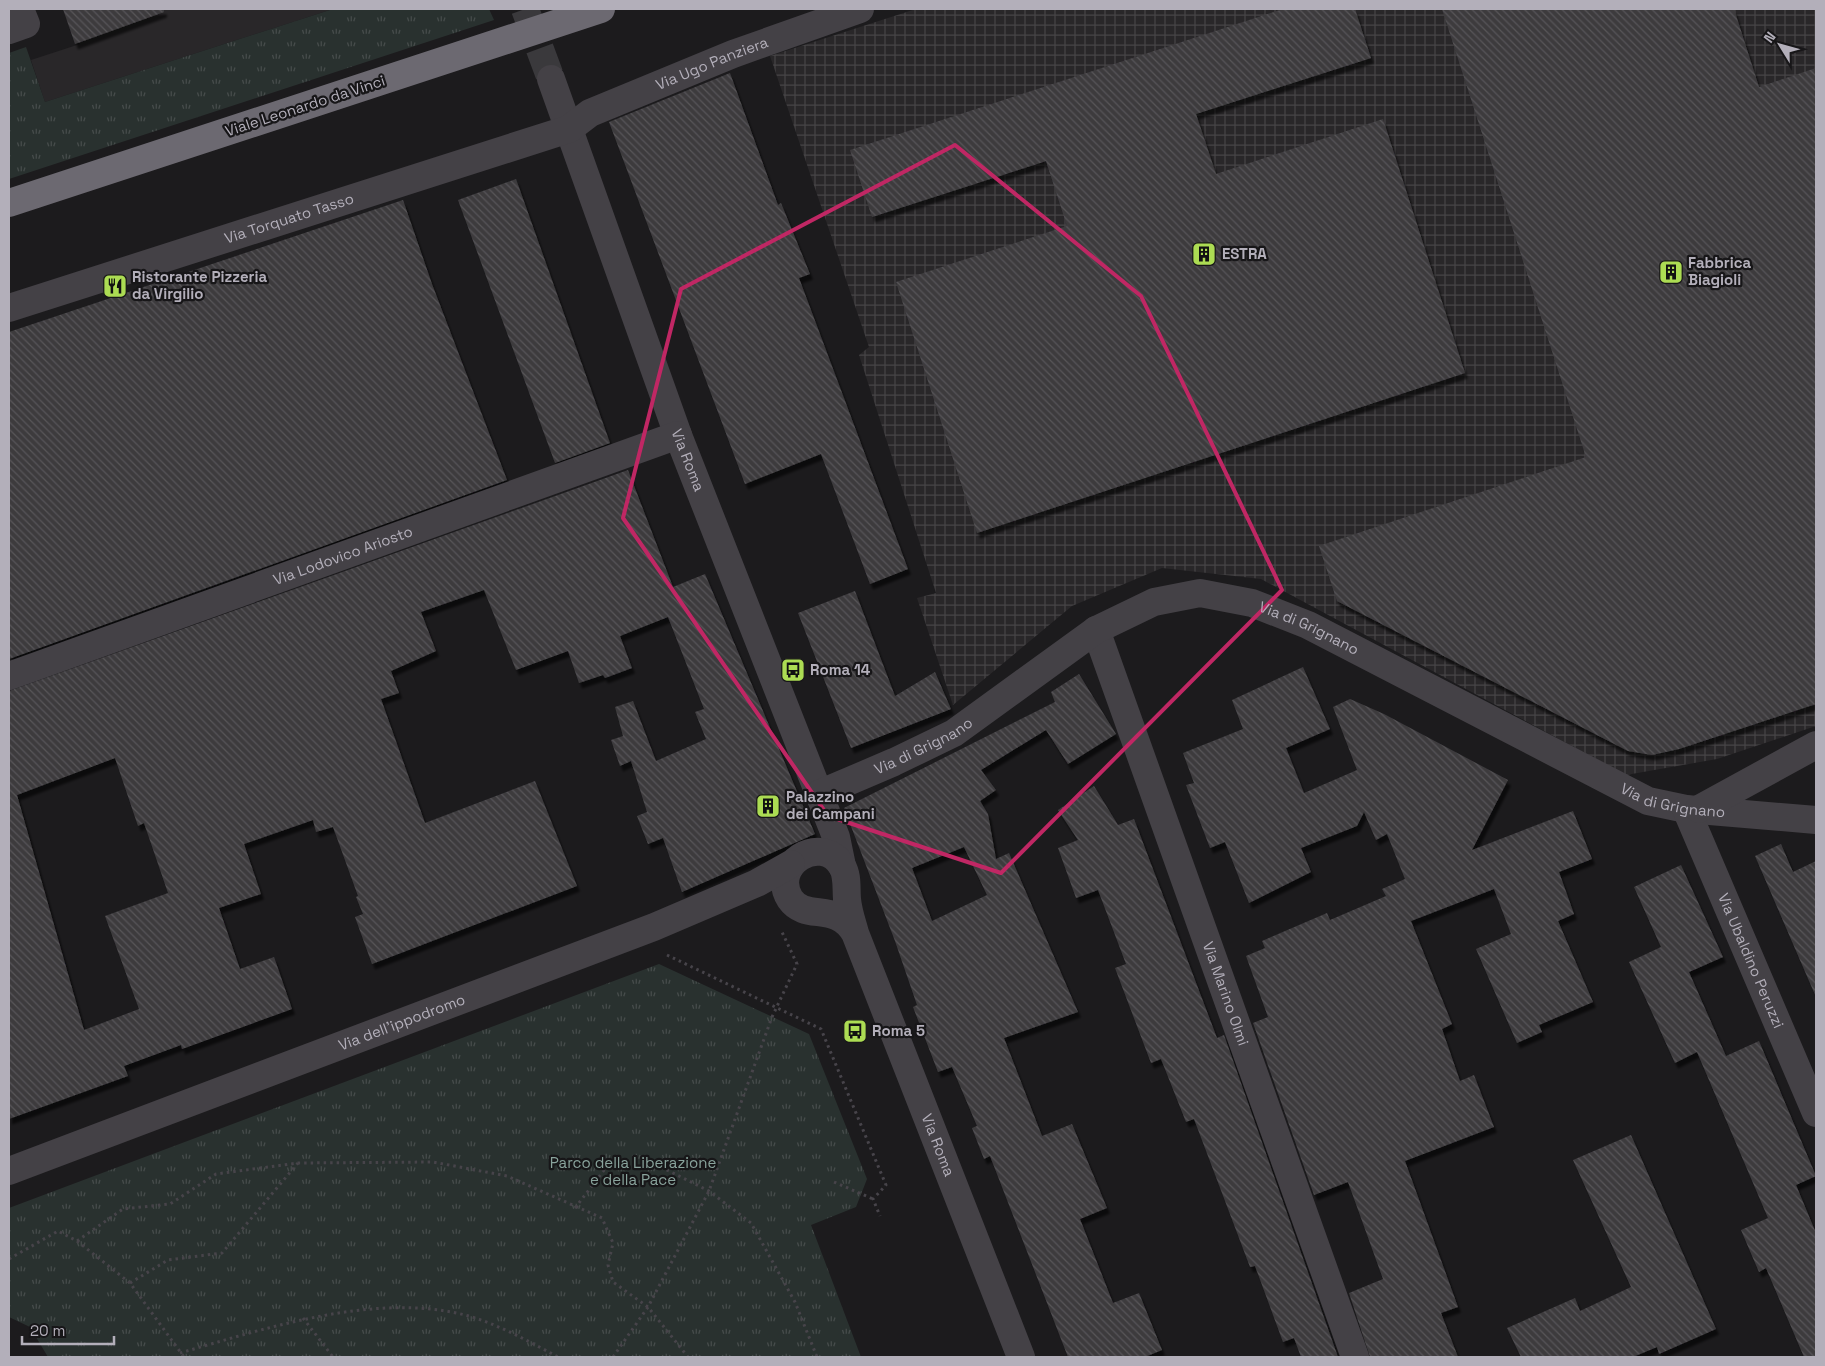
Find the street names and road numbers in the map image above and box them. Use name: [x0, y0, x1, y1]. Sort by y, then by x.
street label: Via Ugo Panziera: [653, 32, 771, 94]
street label: Viale Leonardo da Vinci: [222, 71, 387, 140]
street label: Via Torquato Tasso: [222, 188, 356, 248]
street label: Via Roma: [668, 426, 709, 494]
street label: Via Lodovico Ariosto: [270, 521, 415, 589]
street label: Via di Grignano: [1256, 597, 1362, 659]
street label: Via di Grignano: [871, 713, 976, 778]
street label: Via di Grignano: [1617, 778, 1726, 821]
street label: Via Ubaldino Peruzzi: [1714, 890, 1789, 1031]
street label: Via Marino Olmi: [1199, 939, 1253, 1048]
street label: Via dell'ippodromo: [336, 989, 468, 1055]
street label: Via Roma: [918, 1111, 959, 1179]

